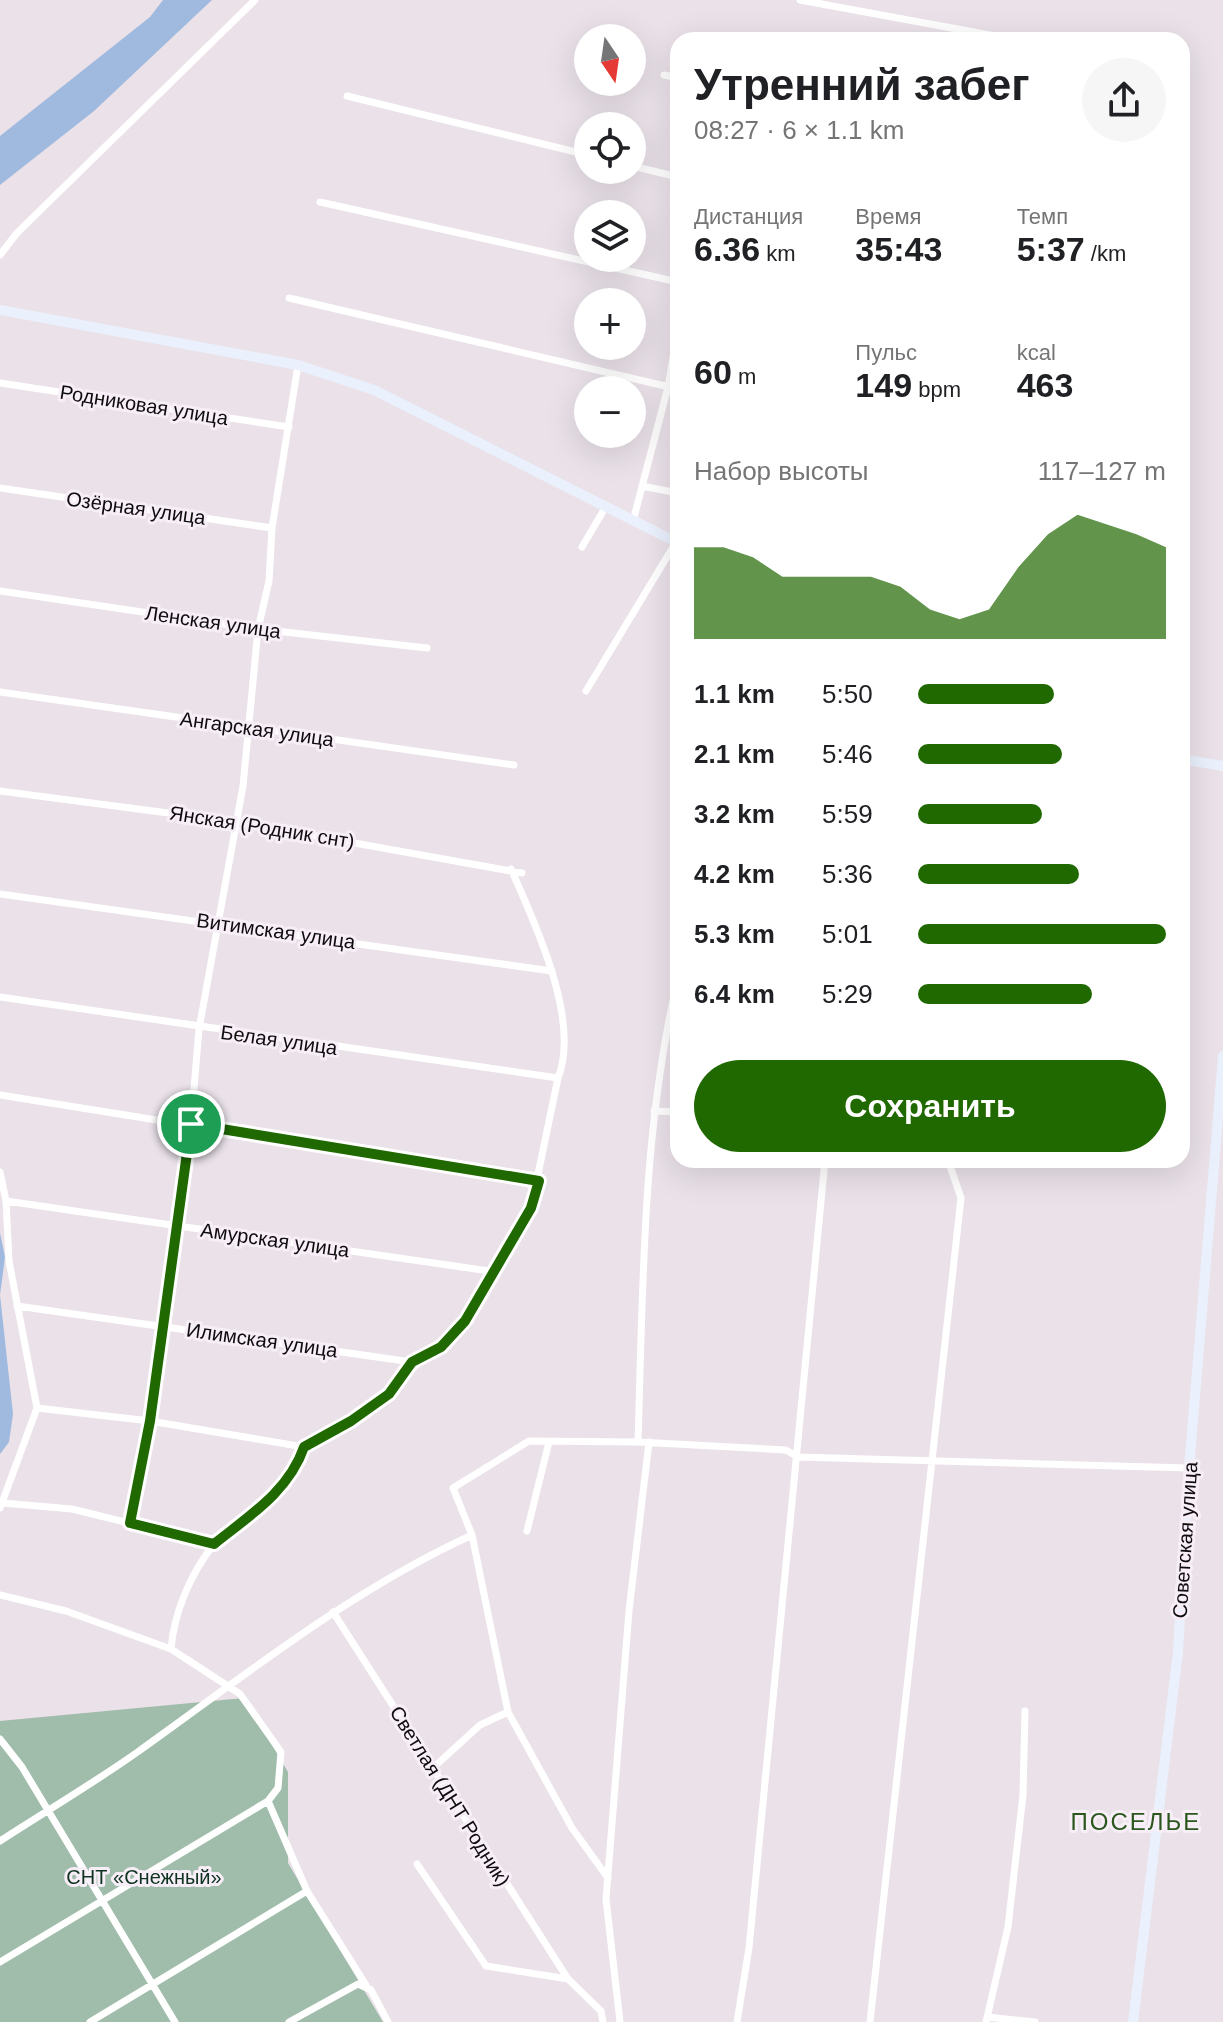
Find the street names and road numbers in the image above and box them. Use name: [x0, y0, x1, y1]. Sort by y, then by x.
street label: Родниковая улица: [58, 381, 231, 429]
street label: Озёрная улица: [65, 487, 208, 529]
street label: Ленская улица: [144, 602, 283, 643]
street label: Ангарская улица: [179, 707, 336, 751]
street label: Янская (Родник снт): [168, 802, 356, 852]
street label: Витимская улица: [195, 909, 358, 953]
street label: Белая улица: [219, 1021, 340, 1059]
street label: Амурская улица: [199, 1219, 352, 1261]
street label: Илимская улица: [185, 1318, 340, 1362]
street label: Советская улица: [1169, 1460, 1202, 1619]
street label: Светлая (ДНТ Родник): [386, 1702, 514, 1890]

